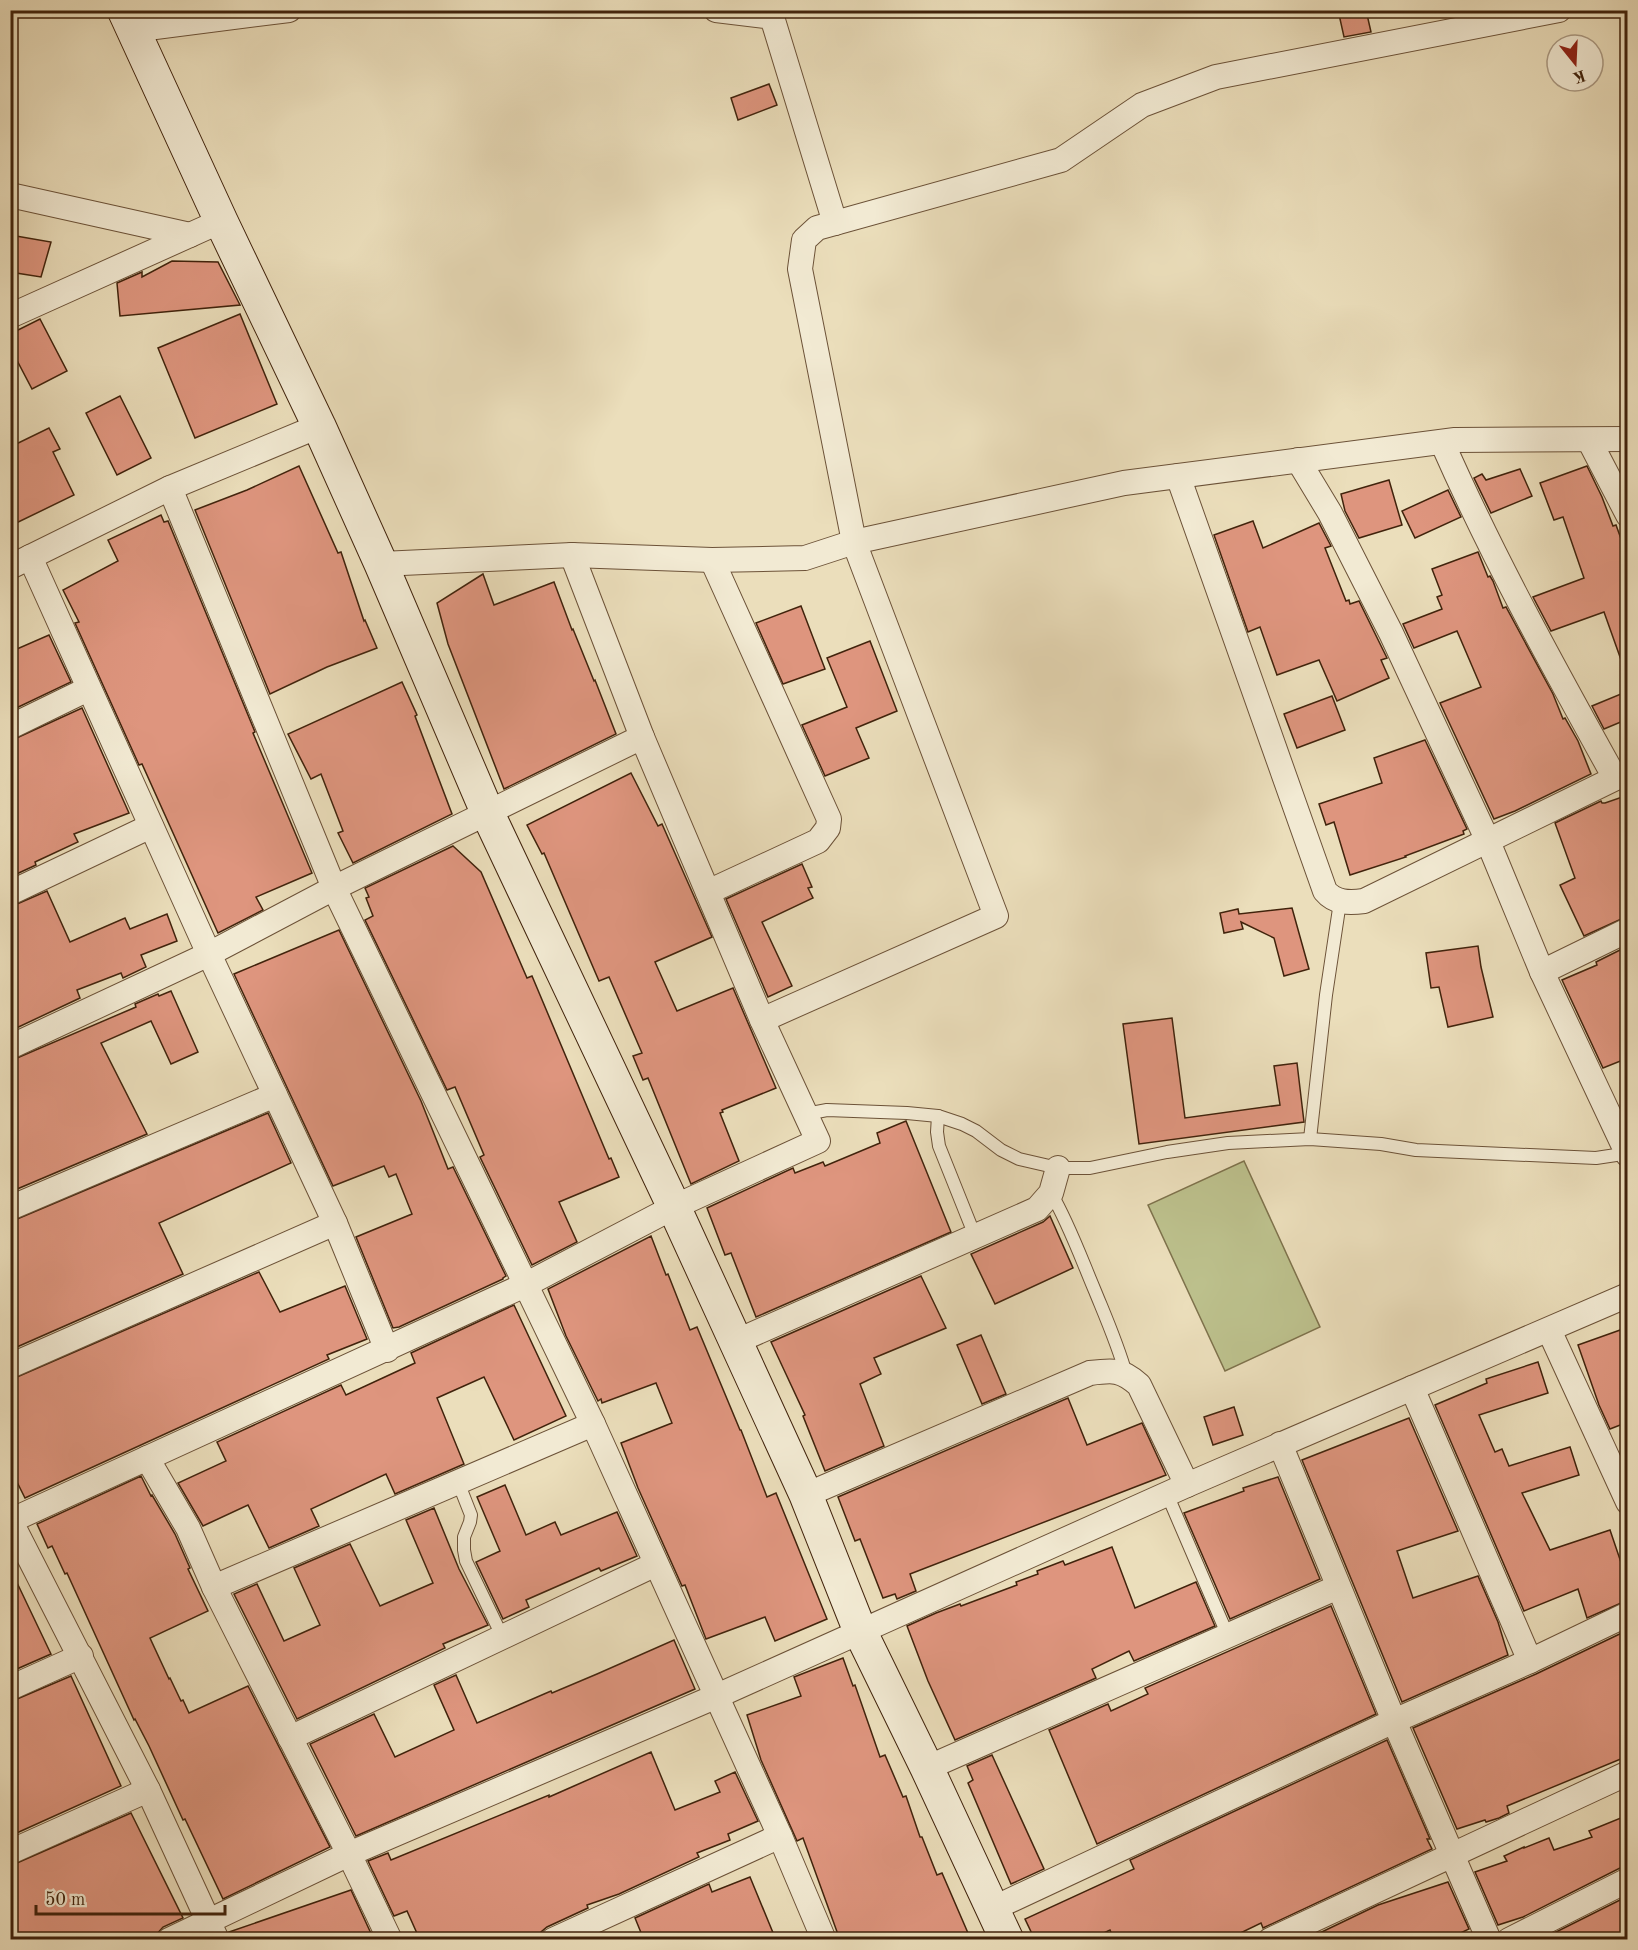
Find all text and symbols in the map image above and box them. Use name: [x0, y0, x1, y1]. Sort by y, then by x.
north arrow: [1545, 33, 1605, 93]
text: K: [1571, 66, 1587, 85]
scale bar: [36, 1878, 225, 1916]
text: 50 m: [45, 1891, 85, 1909]

